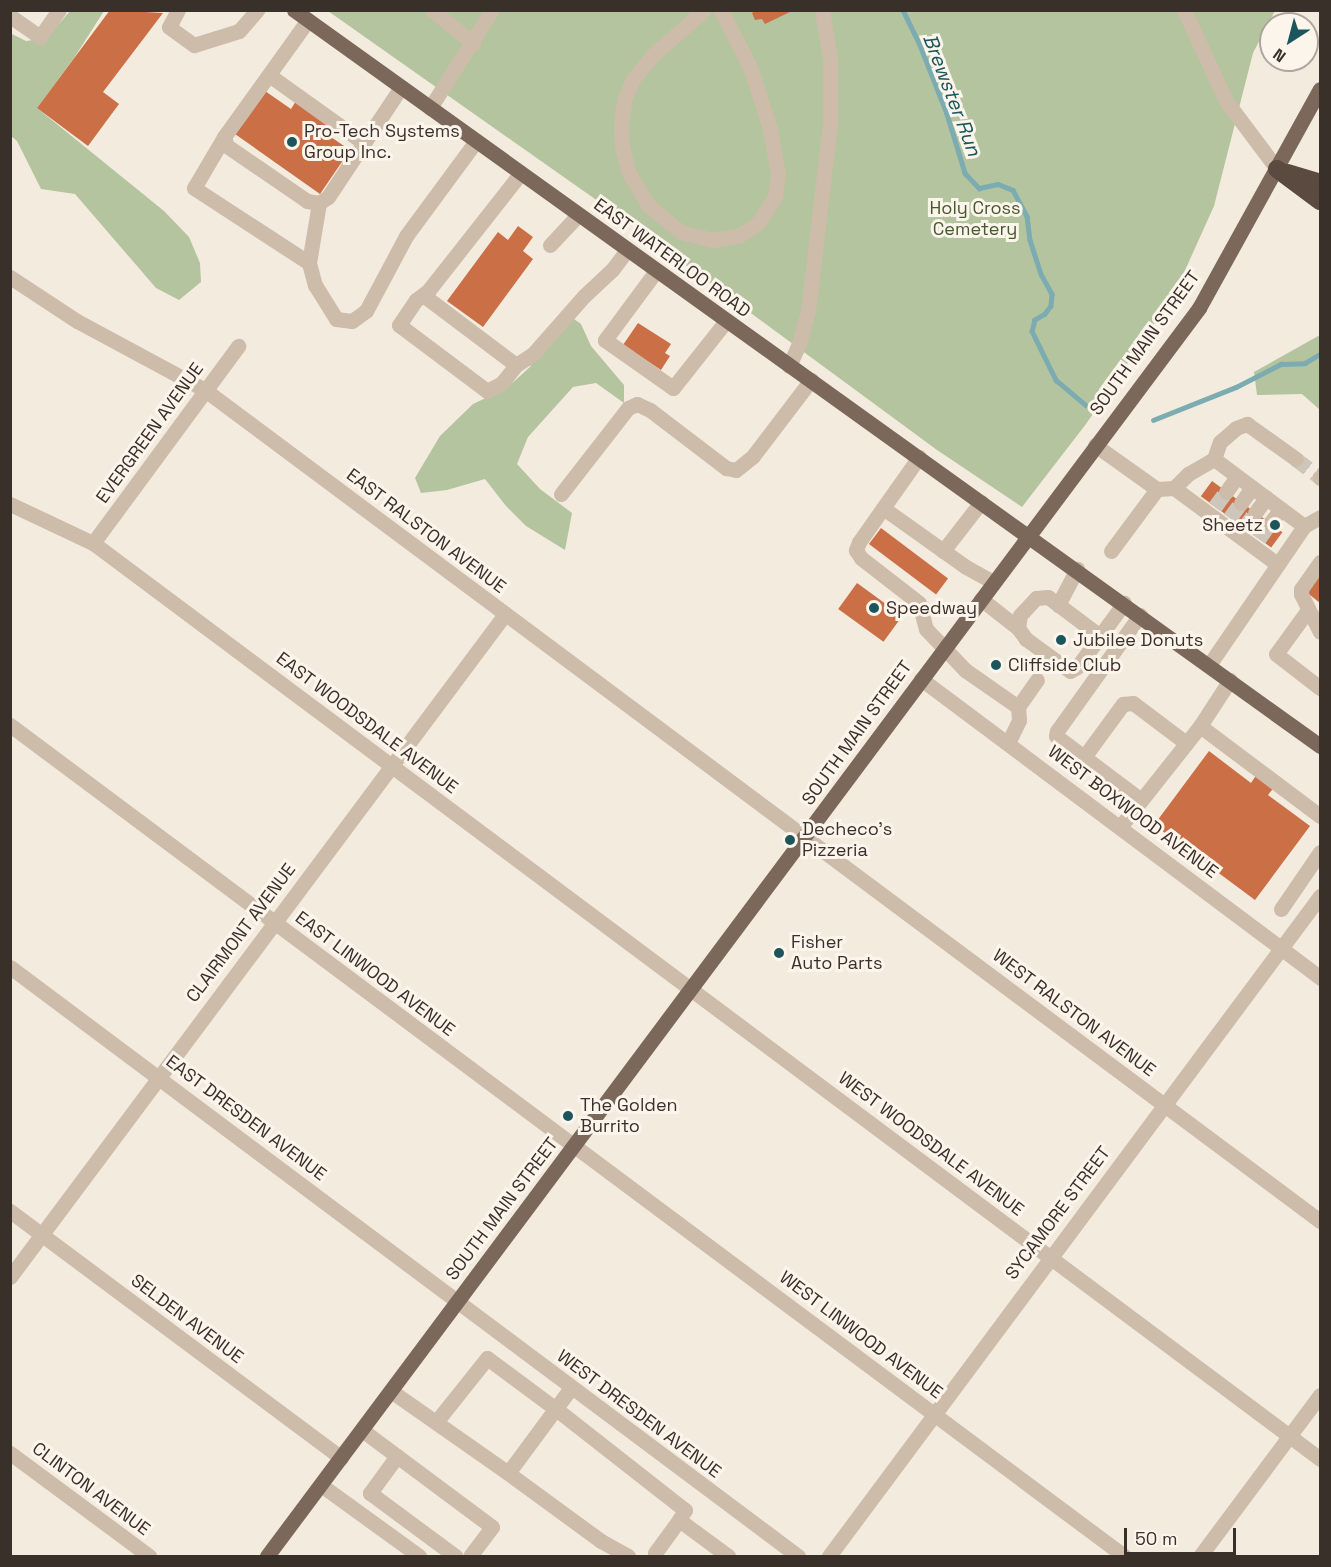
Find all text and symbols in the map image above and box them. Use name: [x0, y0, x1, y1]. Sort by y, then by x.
north arrow: [1259, 12, 1319, 72]
water label: Brewster Run: [918, 31, 986, 159]
text: N: [1269, 44, 1290, 67]
place label: Pro-Tech Systems Group Inc.: [304, 121, 460, 164]
marker: Pro-Tech Systems Group Inc.: [285, 135, 299, 149]
street label: EAST WATERLOO ROAD: [589, 194, 755, 322]
park label: Holy Cross Cemetery: [929, 198, 1021, 240]
street label: SOUTH MAIN STREET: [1085, 267, 1205, 419]
street label: EVERGREEN AVENUE: [92, 358, 208, 508]
street label: EAST RALSTON AVENUE: [342, 464, 510, 598]
place label: Sheetz: [1202, 514, 1263, 536]
marker: Sheetz: [1268, 518, 1282, 532]
place label: Speedway: [886, 597, 977, 619]
marker: Speedway: [867, 601, 881, 615]
place label: Jubilee Donuts: [1073, 629, 1203, 651]
marker: Jubilee Donuts: [1054, 633, 1068, 647]
street label: EAST WOODSDALE AVENUE: [272, 647, 462, 799]
place label: Cliffside Club: [1008, 654, 1121, 676]
street label: SOUTH MAIN STREET: [797, 657, 917, 809]
marker: Cliffside Club: [989, 658, 1003, 672]
street label: WEST BOXWOOD AVENUE: [1043, 741, 1223, 883]
place label: Decheco's Pizzeria: [802, 819, 892, 862]
marker: Decheco's Pizzeria: [783, 833, 797, 847]
street label: CLAIRMONT AVENUE: [182, 859, 300, 1007]
street label: EAST LINWOOD AVENUE: [291, 907, 459, 1041]
place label: Fisher Auto Parts: [791, 932, 883, 974]
street label: WEST RALSTON AVENUE: [988, 944, 1160, 1082]
marker: Fisher Auto Parts: [772, 946, 786, 960]
street label: EAST DRESDEN AVENUE: [161, 1050, 331, 1186]
street label: WEST WOODSDALE AVENUE: [834, 1067, 1028, 1221]
place label: The Golden Burrito: [580, 1095, 678, 1138]
marker: The Golden Burrito: [561, 1109, 575, 1123]
street label: SOUTH MAIN STREET: [441, 1133, 563, 1285]
street label: SYCAMORE STREET: [1001, 1142, 1115, 1284]
street label: WEST LINWOOD AVENUE: [775, 1266, 947, 1404]
street label: SELDEN AVENUE: [126, 1270, 248, 1368]
street label: WEST DRESDEN AVENUE: [552, 1345, 726, 1483]
street label: CLINTON AVENUE: [28, 1438, 154, 1540]
scale bar: [1127, 1516, 1240, 1554]
text: 50 m: [1135, 1527, 1177, 1550]

